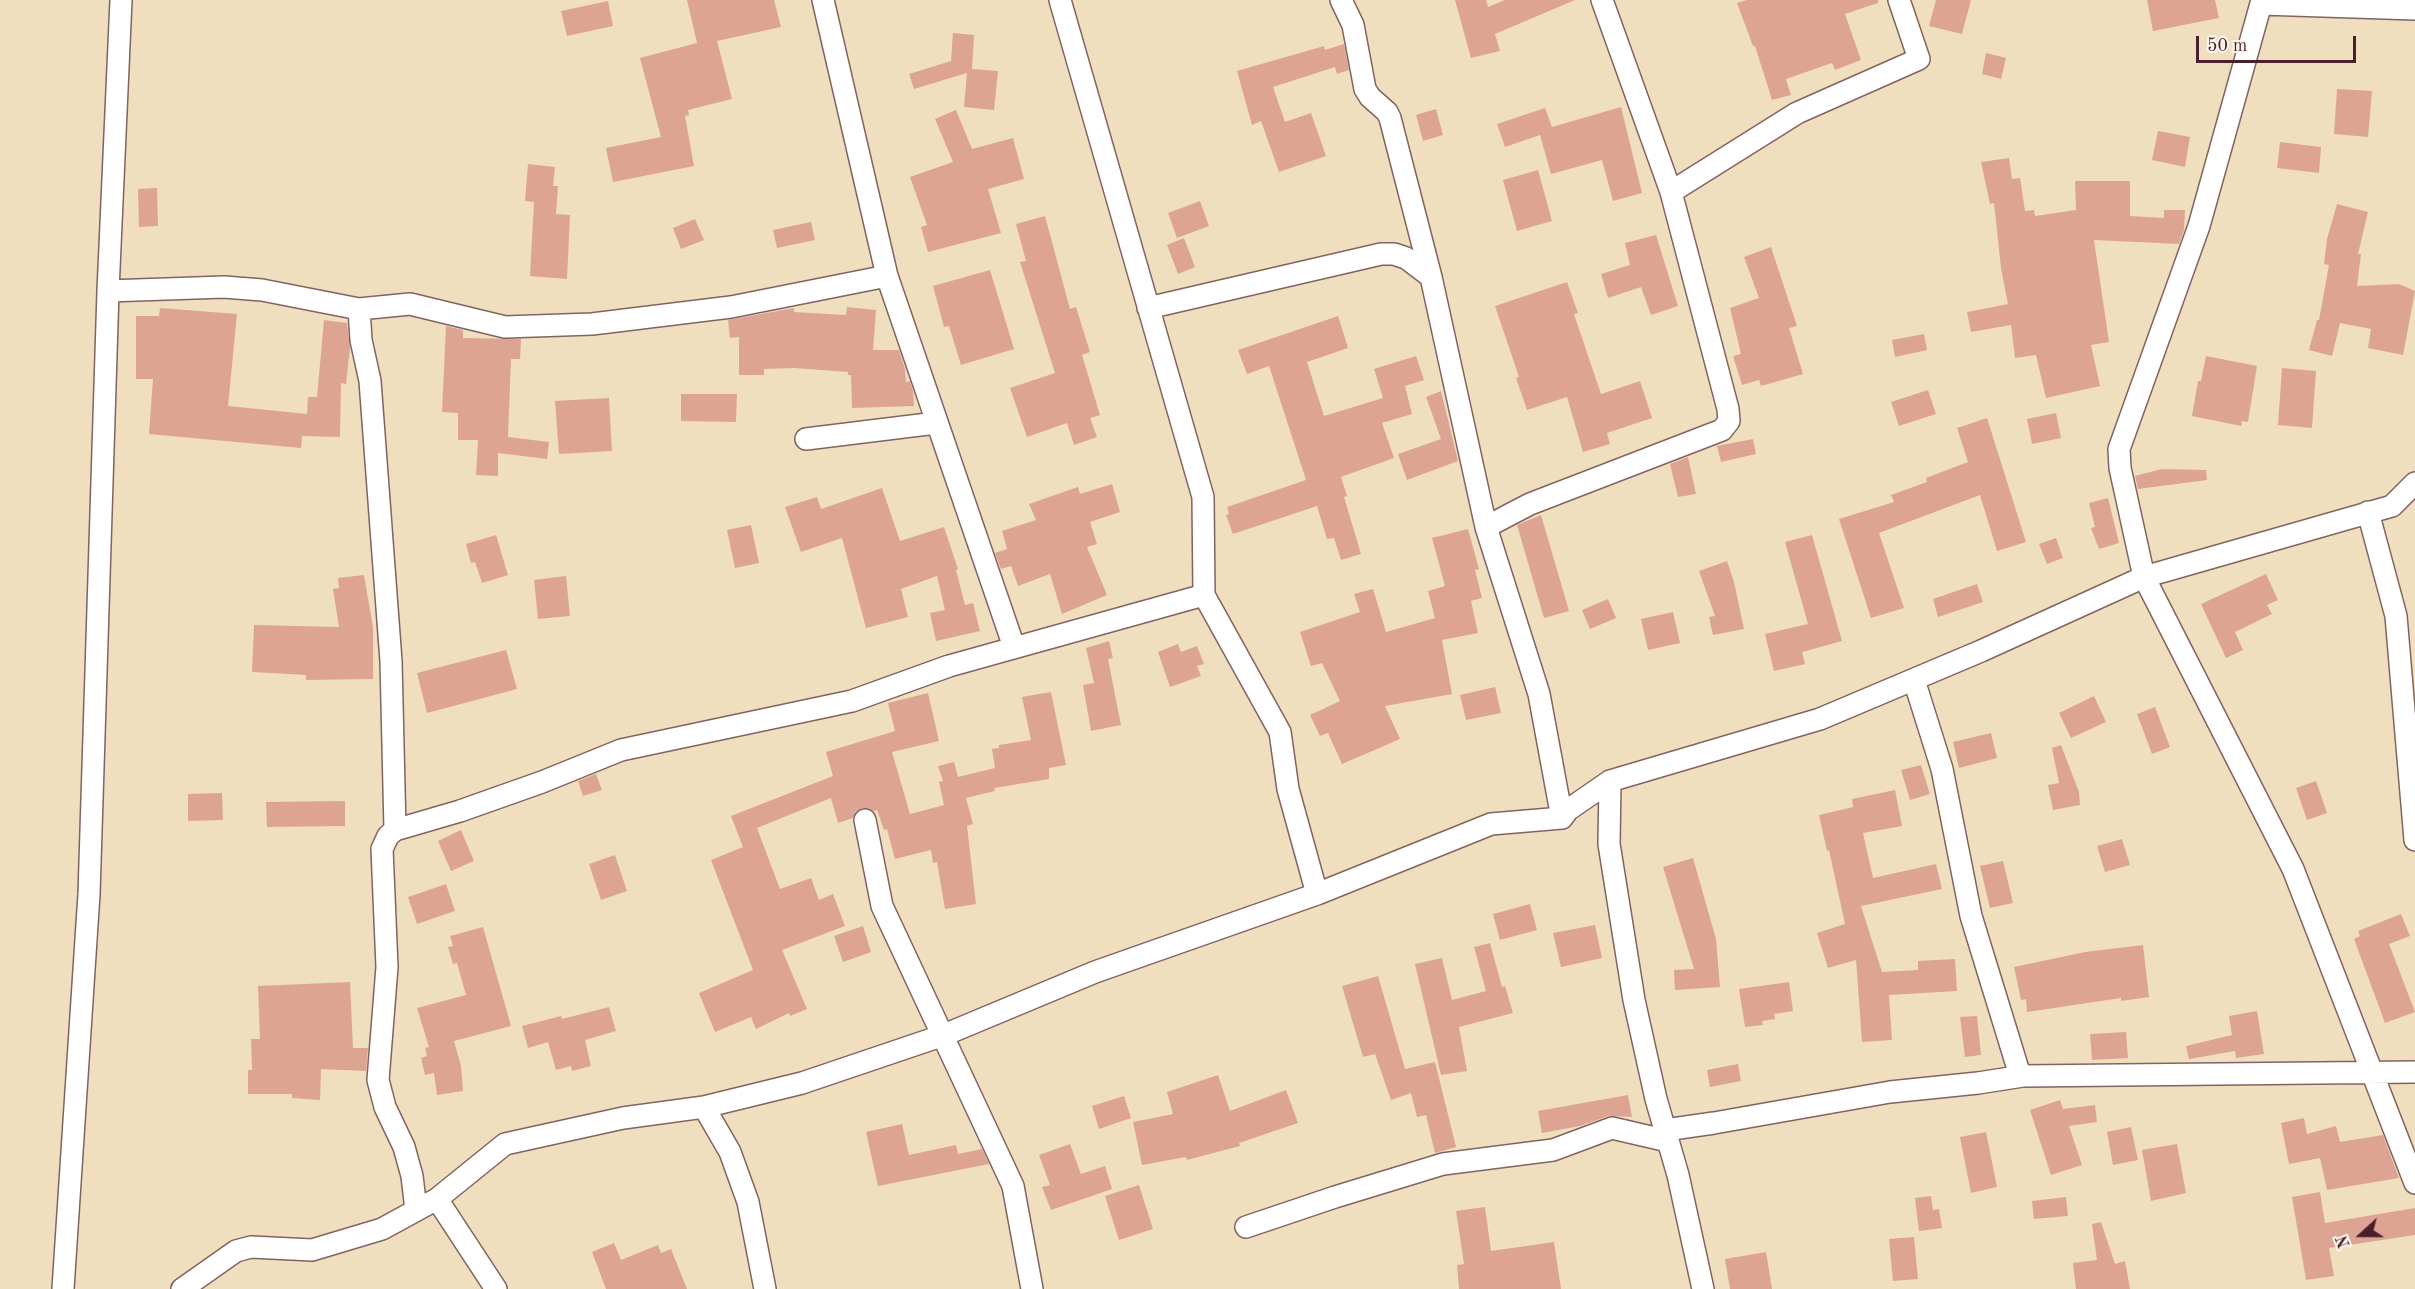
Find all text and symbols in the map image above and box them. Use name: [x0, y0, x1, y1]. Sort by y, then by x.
scale bar: [2199, 24, 2360, 62]
text: 50 m: [2207, 37, 2247, 55]
north arrow: [2331, 1205, 2391, 1265]
text: N: [2335, 1233, 2354, 1250]

